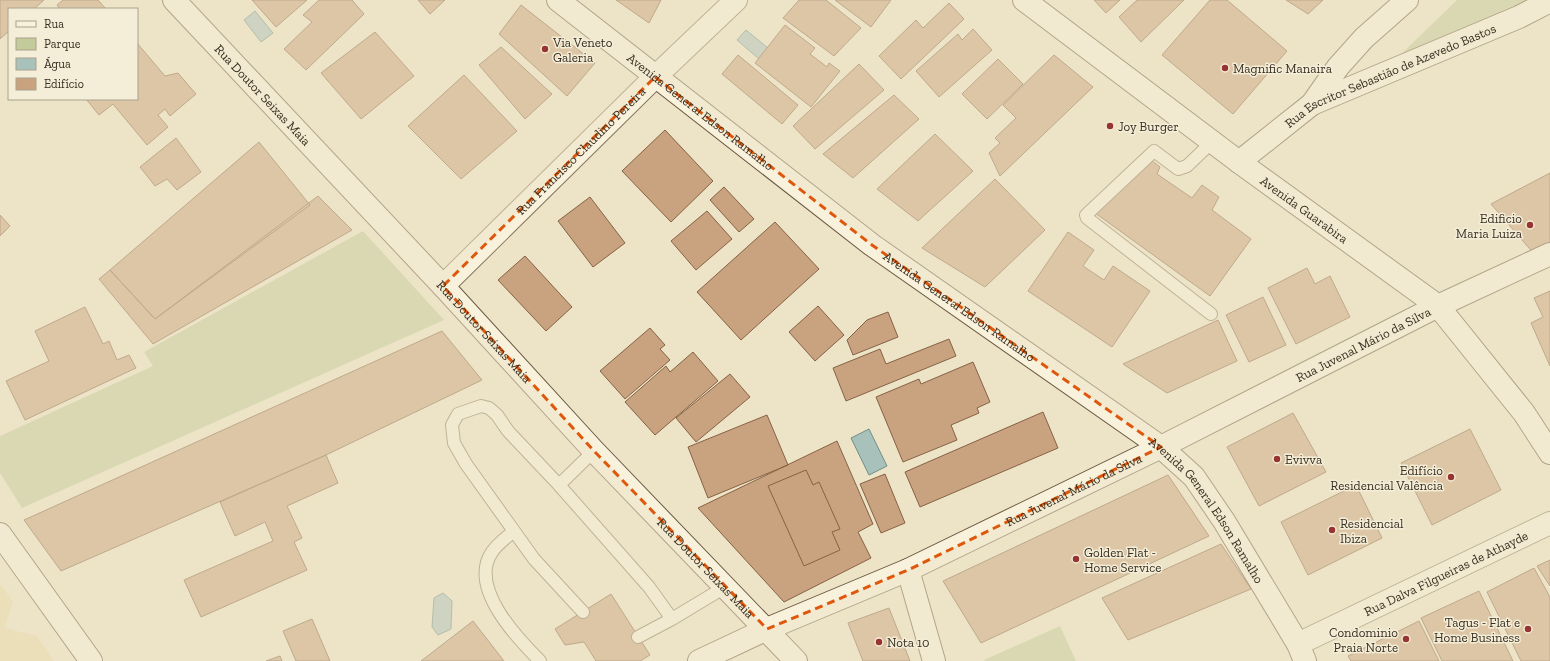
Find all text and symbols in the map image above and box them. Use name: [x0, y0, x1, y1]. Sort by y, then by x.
legend: [8, 8, 138, 100]
text: Rua: [44, 17, 64, 31]
street label: Rua Escritor Sebastião de Azevedo Bastos: [1281, 20, 1498, 130]
place label: Via Veneto Galeria: [552, 35, 613, 65]
text: Parque: [44, 37, 81, 51]
street label: Rua Doutor Seixas Maia: [212, 41, 315, 149]
marker: Via Veneto Galeria: [540, 44, 550, 54]
street label: Avenida General Edson Ramalho: [625, 50, 777, 173]
text: Água: [44, 56, 71, 71]
place label: Magnific Manaira: [1233, 61, 1333, 76]
marker: Magnific Manaira: [1220, 63, 1230, 73]
text: Edifício: [44, 77, 84, 91]
street label: Rua Francisco Claudino Pereira: [513, 83, 649, 217]
place label: Joy Burger: [1118, 119, 1179, 134]
marker: Joy Burger: [1105, 121, 1115, 131]
street label: Avenida Guarabira: [1258, 173, 1352, 246]
place label: Edificio Maria Luiza: [1456, 211, 1523, 241]
marker: Edificio Maria Luiza: [1525, 220, 1535, 230]
street label: Avenida General Edson Ramalho: [881, 248, 1038, 364]
street label: Rua Doutor Seixas Maia: [434, 277, 535, 386]
street label: Rua Juvenal Mário da Silva: [1293, 303, 1434, 385]
street label: Avenida General Edson Ramalho: [1146, 434, 1267, 586]
street label: Rua Juvenal Mário da Silva: [1003, 450, 1145, 529]
place label: Evivva: [1285, 452, 1323, 467]
marker: Evivva: [1272, 454, 1282, 464]
place label: Edifício Residencial Valência: [1330, 463, 1444, 493]
marker: Edifício Residencial Valência: [1446, 472, 1456, 482]
street label: Rua Doutor Seixas Maia: [654, 514, 758, 621]
place label: Residencial Ibiza: [1340, 516, 1404, 546]
marker: Residencial Ibiza: [1327, 525, 1337, 535]
street label: Rua Dalva Filgueiras de Athayde: [1361, 527, 1530, 619]
place label: Golden Flat - Home Service: [1084, 545, 1161, 575]
marker: Golden Flat - Home Service: [1071, 554, 1081, 564]
place label: Tagus - Flat e Home Business: [1434, 615, 1520, 645]
marker: Tagus - Flat e Home Business: [1523, 624, 1533, 634]
place label: Condominio Praia Norte: [1329, 625, 1398, 655]
marker: Condominio Praia Norte: [1401, 634, 1411, 644]
place label: Nota 10: [887, 635, 930, 650]
marker: Nota 10: [874, 637, 884, 647]

